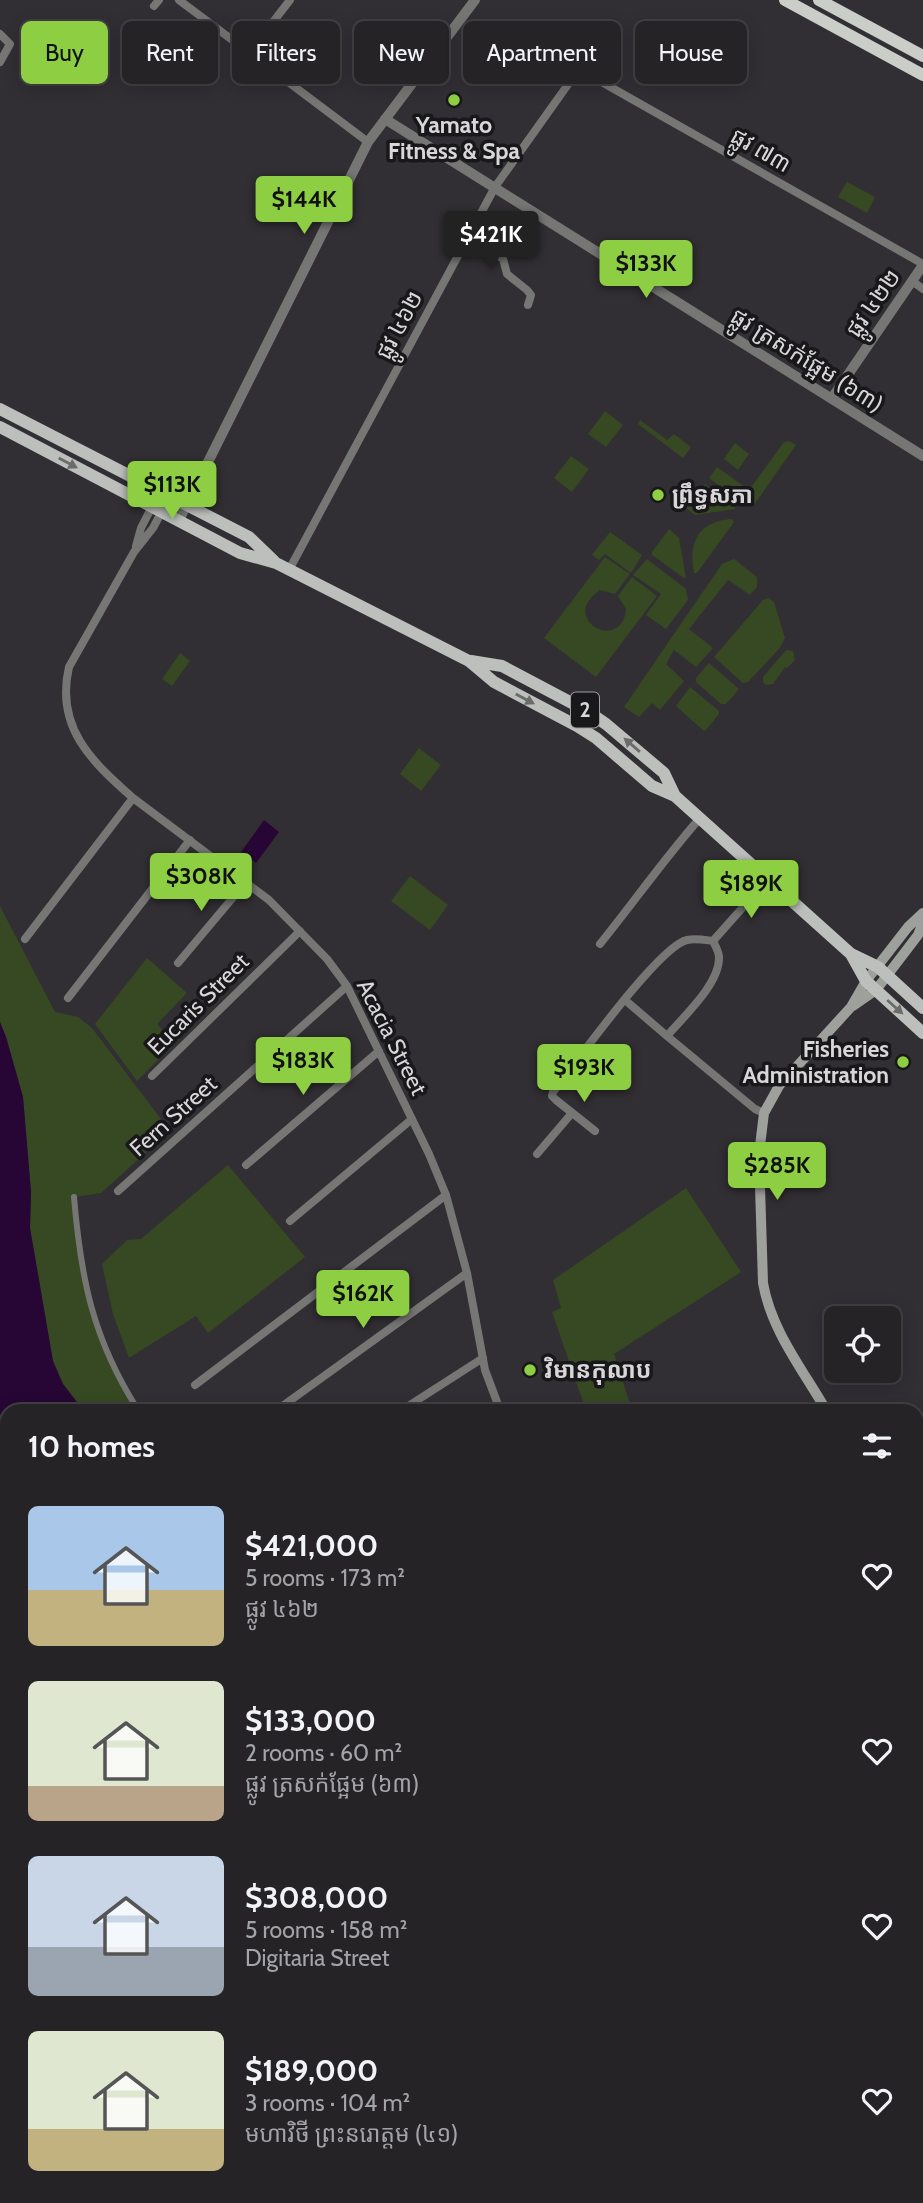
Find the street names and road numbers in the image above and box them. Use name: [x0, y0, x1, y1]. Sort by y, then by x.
street label: ផ្លូវ ៧៣: [722, 122, 796, 185]
street label: ផ្លូវ ៤២២: [840, 264, 913, 347]
street label: ផ្លូវ ៤៦២: [369, 286, 436, 368]
street label: ផ្លូវ ត្រសក់ផ្អែម (៦៣): [722, 302, 888, 425]
road number: 2: [571, 692, 599, 728]
street label: Eucaris Street: [141, 947, 255, 1061]
street label: Acacia Street: [351, 974, 433, 1100]
street label: Fern Street: [124, 1070, 222, 1162]

